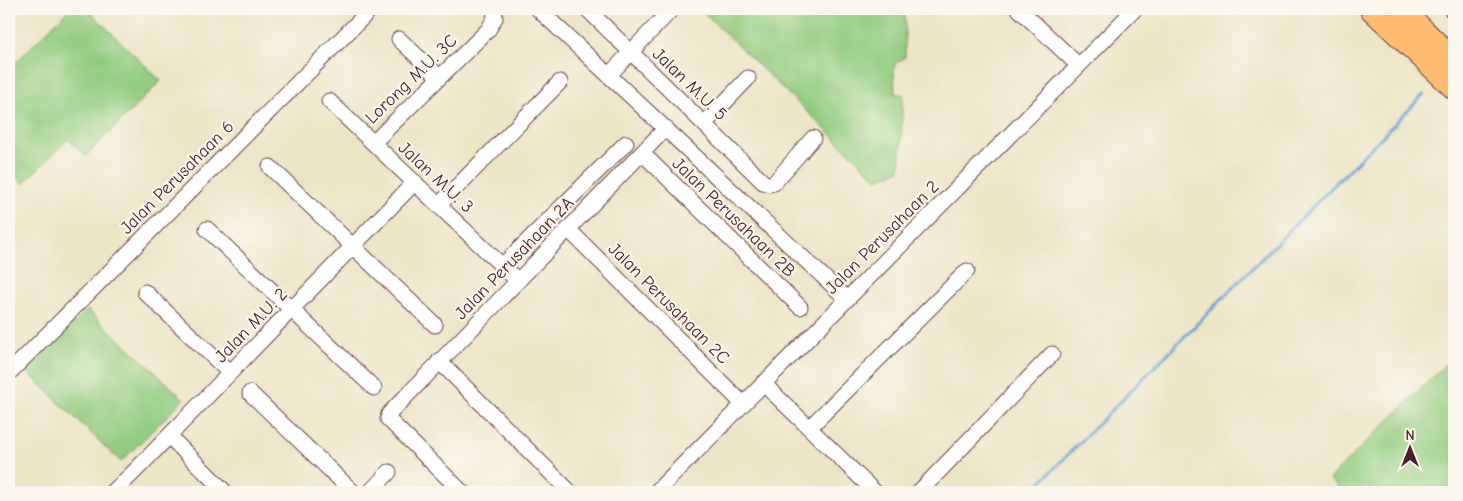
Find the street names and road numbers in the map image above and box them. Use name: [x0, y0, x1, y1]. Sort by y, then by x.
street label: Lorong M.U. 3C: [361, 30, 462, 128]
street label: Jalan M.U. 5: [648, 44, 731, 125]
street label: Jalan Perusahaan 6: [116, 116, 239, 239]
street label: Jalan M.U. 3: [394, 137, 478, 217]
street label: Jalan Perusahaan 2B: [668, 153, 800, 281]
street label: Jalan Perusahaan 2: [821, 176, 943, 298]
street label: Jalan Perusahaan 2A: [450, 193, 578, 324]
street label: Jalan Perusahaan 2C: [604, 238, 734, 368]
street label: Jalan M.U. 2: [211, 284, 292, 367]

